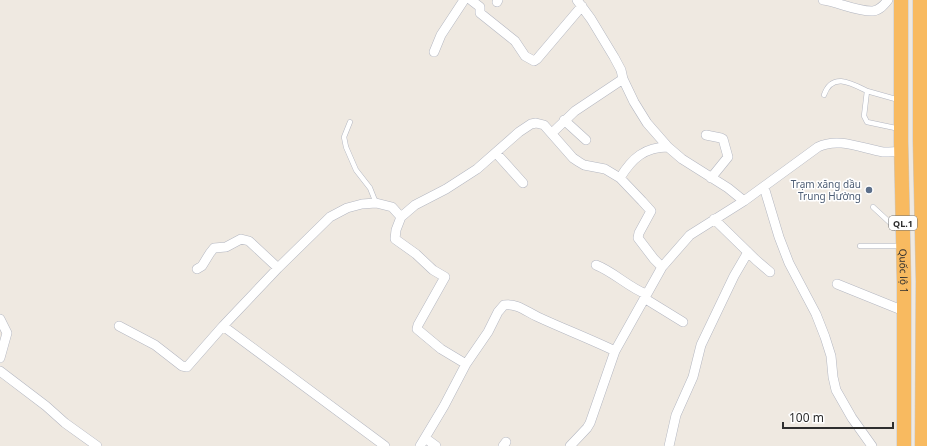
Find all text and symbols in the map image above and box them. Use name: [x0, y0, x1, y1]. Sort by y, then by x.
place label: Trạm xăng dầu Trung Hường: [791, 177, 861, 203]
marker: Trạm xăng dầu Trung Hường: [864, 185, 874, 195]
road number: QL.1: [889, 216, 917, 230]
street label: Quốc lộ 1: [896, 249, 911, 293]
scale bar: [783, 404, 893, 430]
text: 100 m: [789, 409, 824, 426]

